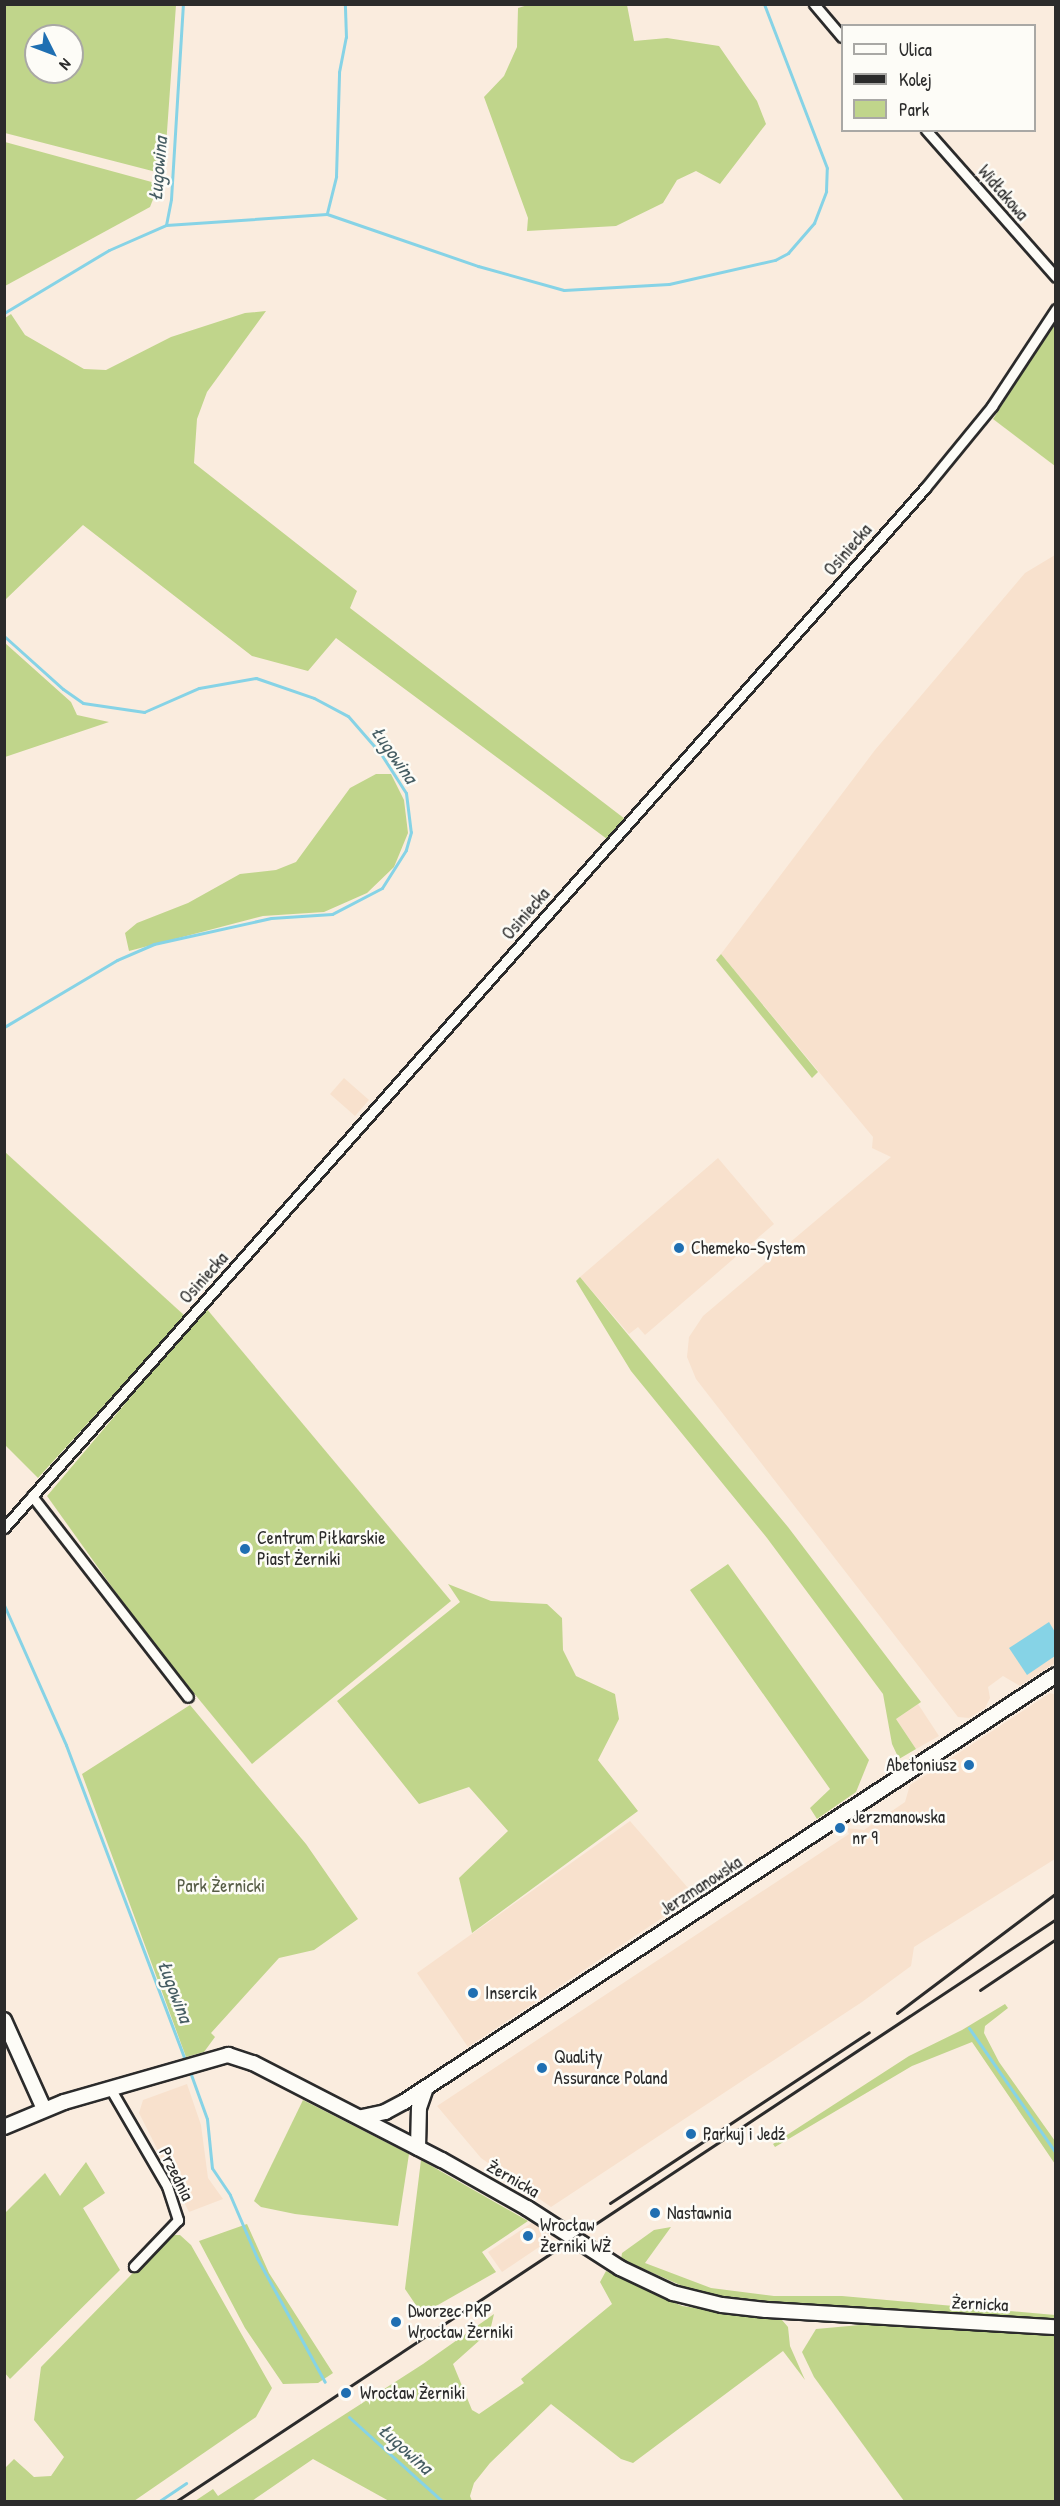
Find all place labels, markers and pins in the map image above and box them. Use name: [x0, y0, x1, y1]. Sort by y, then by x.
place label: Chemeko-System: [691, 1237, 805, 1259]
marker: Chemeko-System: [672, 1241, 686, 1255]
place label: Centrum Piłkarskie Piast Żerniki: [257, 1528, 385, 1570]
marker: Centrum Piłkarskie Piast Żerniki: [238, 1542, 252, 1556]
place label: Abetoniusz: [886, 1754, 957, 1776]
marker: Abetoniusz: [962, 1758, 976, 1772]
place label: Jerzmanowska nr 9: [852, 1807, 945, 1850]
marker: Jerzmanowska nr 9: [833, 1821, 847, 1835]
place label: Insercik: [485, 1982, 537, 2004]
marker: Insercik: [466, 1986, 480, 2000]
place label: Quality Assurance Poland: [554, 2047, 667, 2090]
marker: Quality Assurance Poland: [535, 2061, 549, 2075]
place label: Parkuj i Jedź: [703, 2123, 785, 2145]
marker: Parkuj i Jedź: [684, 2127, 698, 2141]
place label: Nastawnia: [667, 2202, 731, 2224]
marker: Nastawnia: [648, 2206, 662, 2220]
place label: Wrocław Żerniki WŻ: [540, 2215, 611, 2258]
marker: Wrocław Żerniki WŻ: [521, 2229, 535, 2243]
place label: Dworzec PKP Wrocław Żerniki: [408, 2301, 514, 2344]
marker: Dworzec PKP Wrocław Żerniki: [389, 2315, 403, 2329]
place label: Wrocław Żerniki: [360, 2382, 466, 2404]
marker: Wrocław Żerniki: [337, 2384, 355, 2402]

